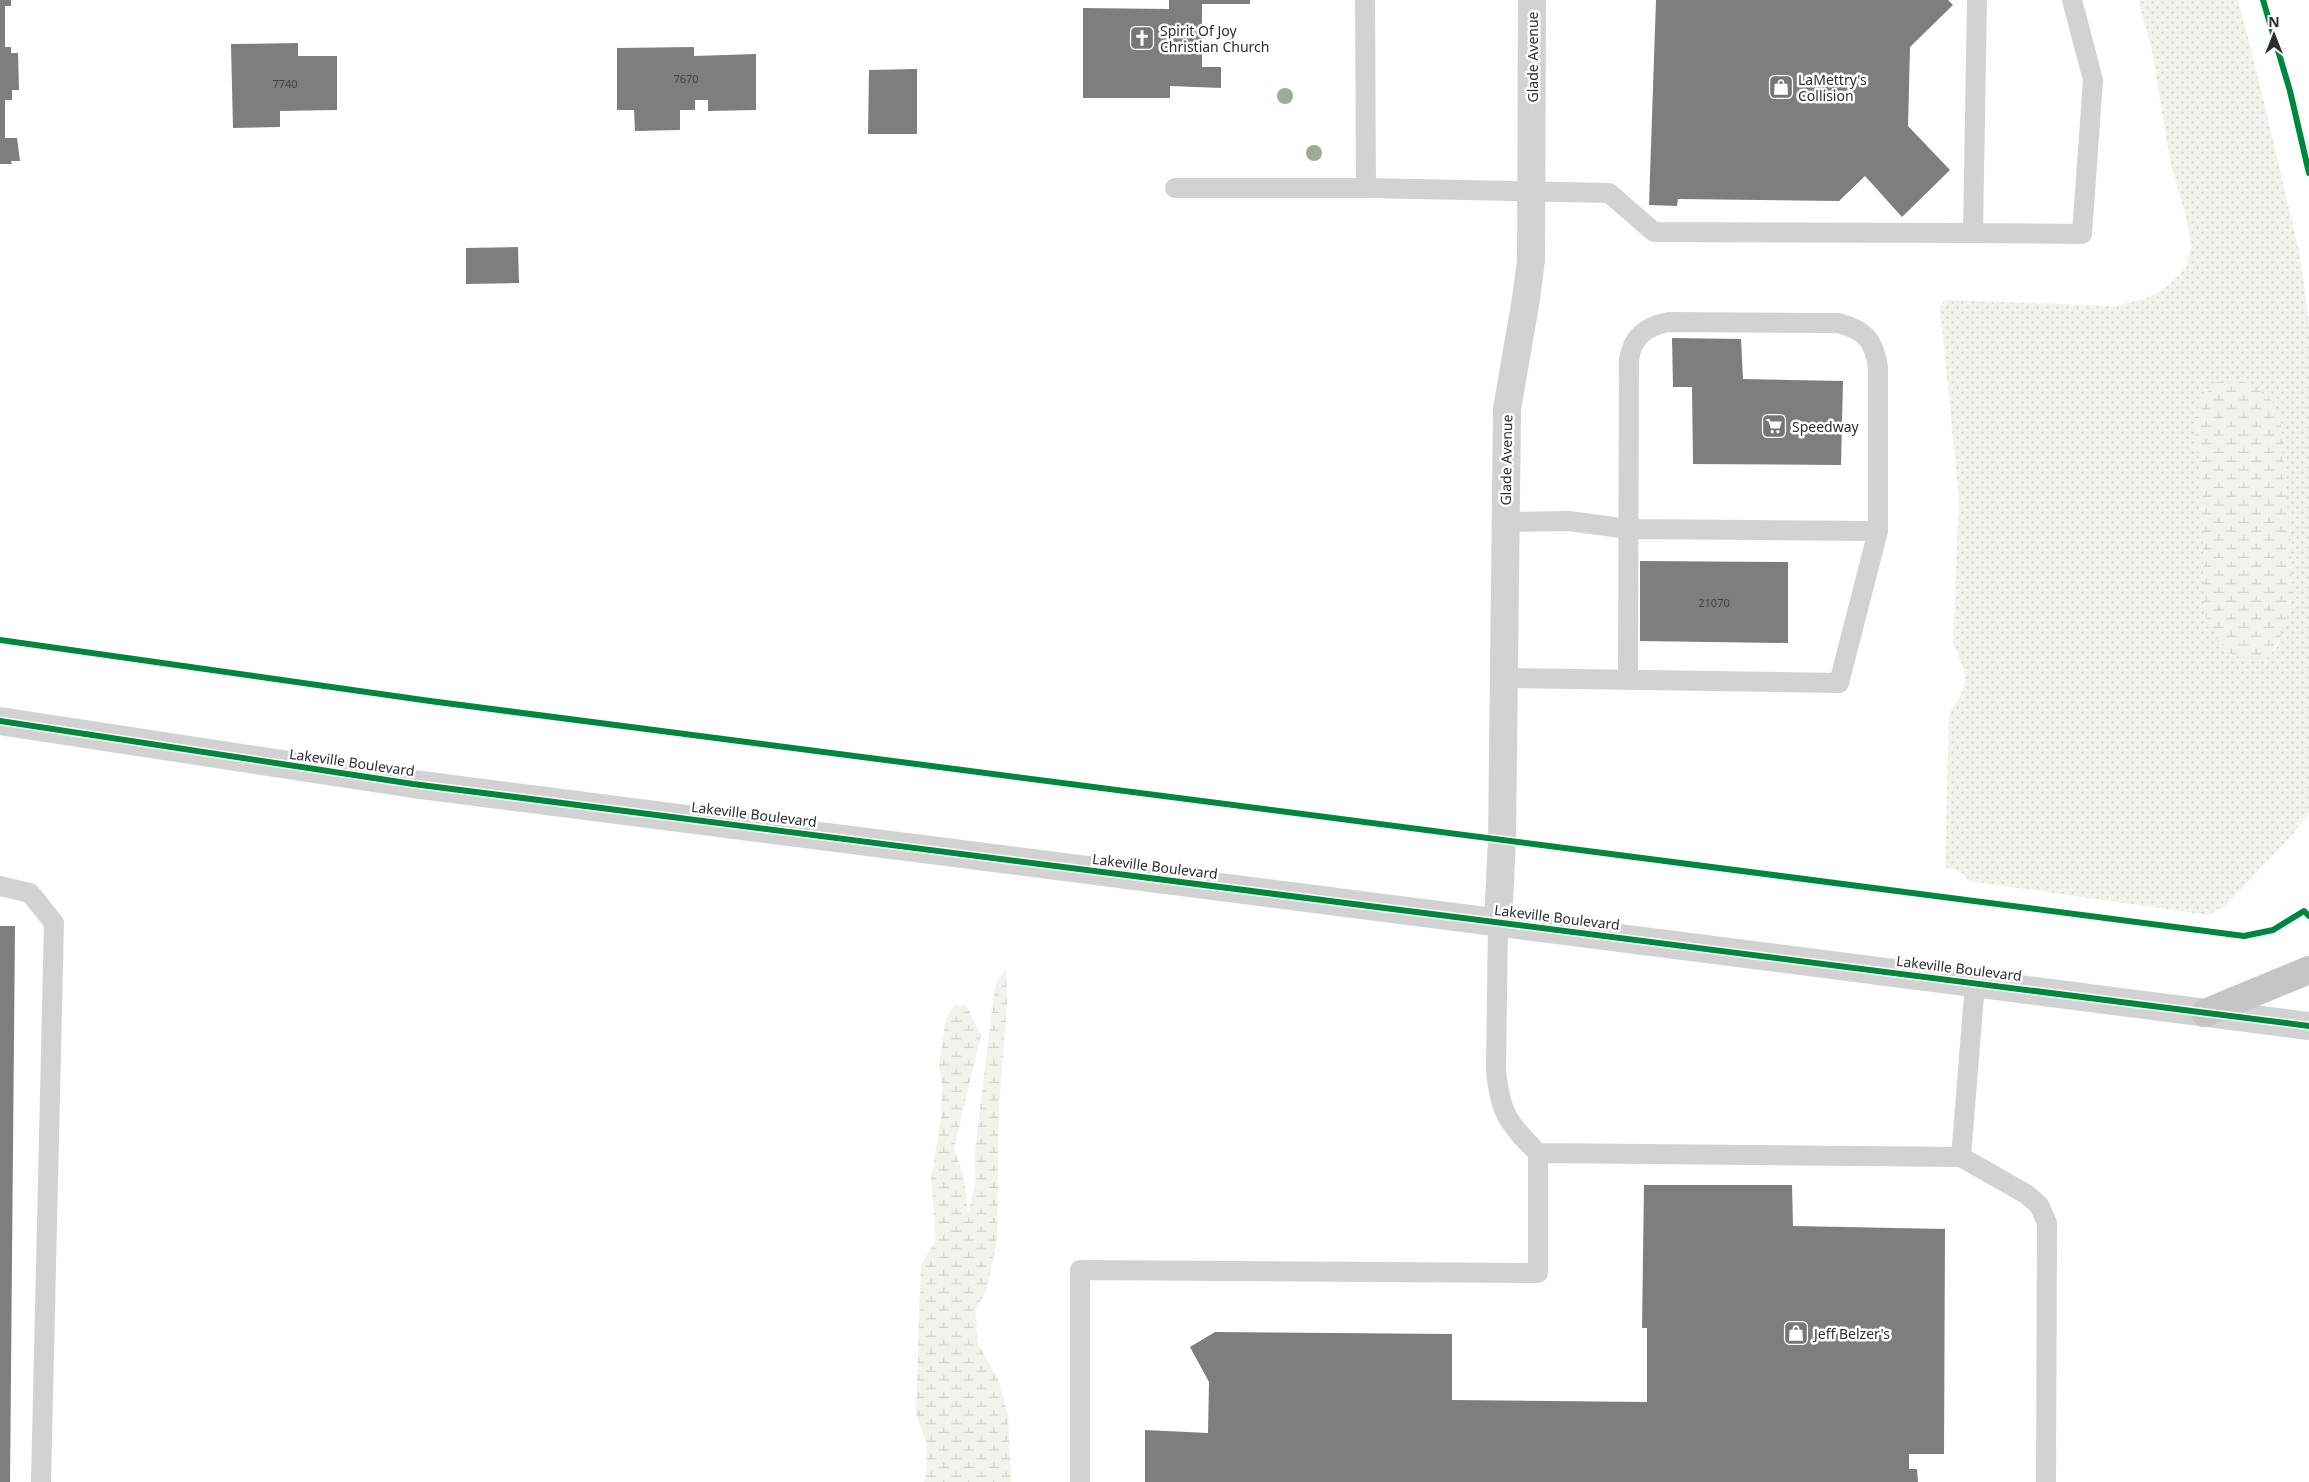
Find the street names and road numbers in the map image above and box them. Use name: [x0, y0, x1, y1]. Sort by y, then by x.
street label: Glade Avenue: [1523, 11, 1542, 102]
street label: Glade Avenue: [1496, 414, 1516, 506]
street label: Lakeville Boulevard: [288, 744, 416, 780]
street label: Lakeville Boulevard: [690, 797, 818, 831]
street label: Lakeville Boulevard: [1091, 849, 1219, 883]
street label: Lakeville Boulevard: [1493, 900, 1621, 934]
street label: Lakeville Boulevard: [1895, 951, 2023, 985]

